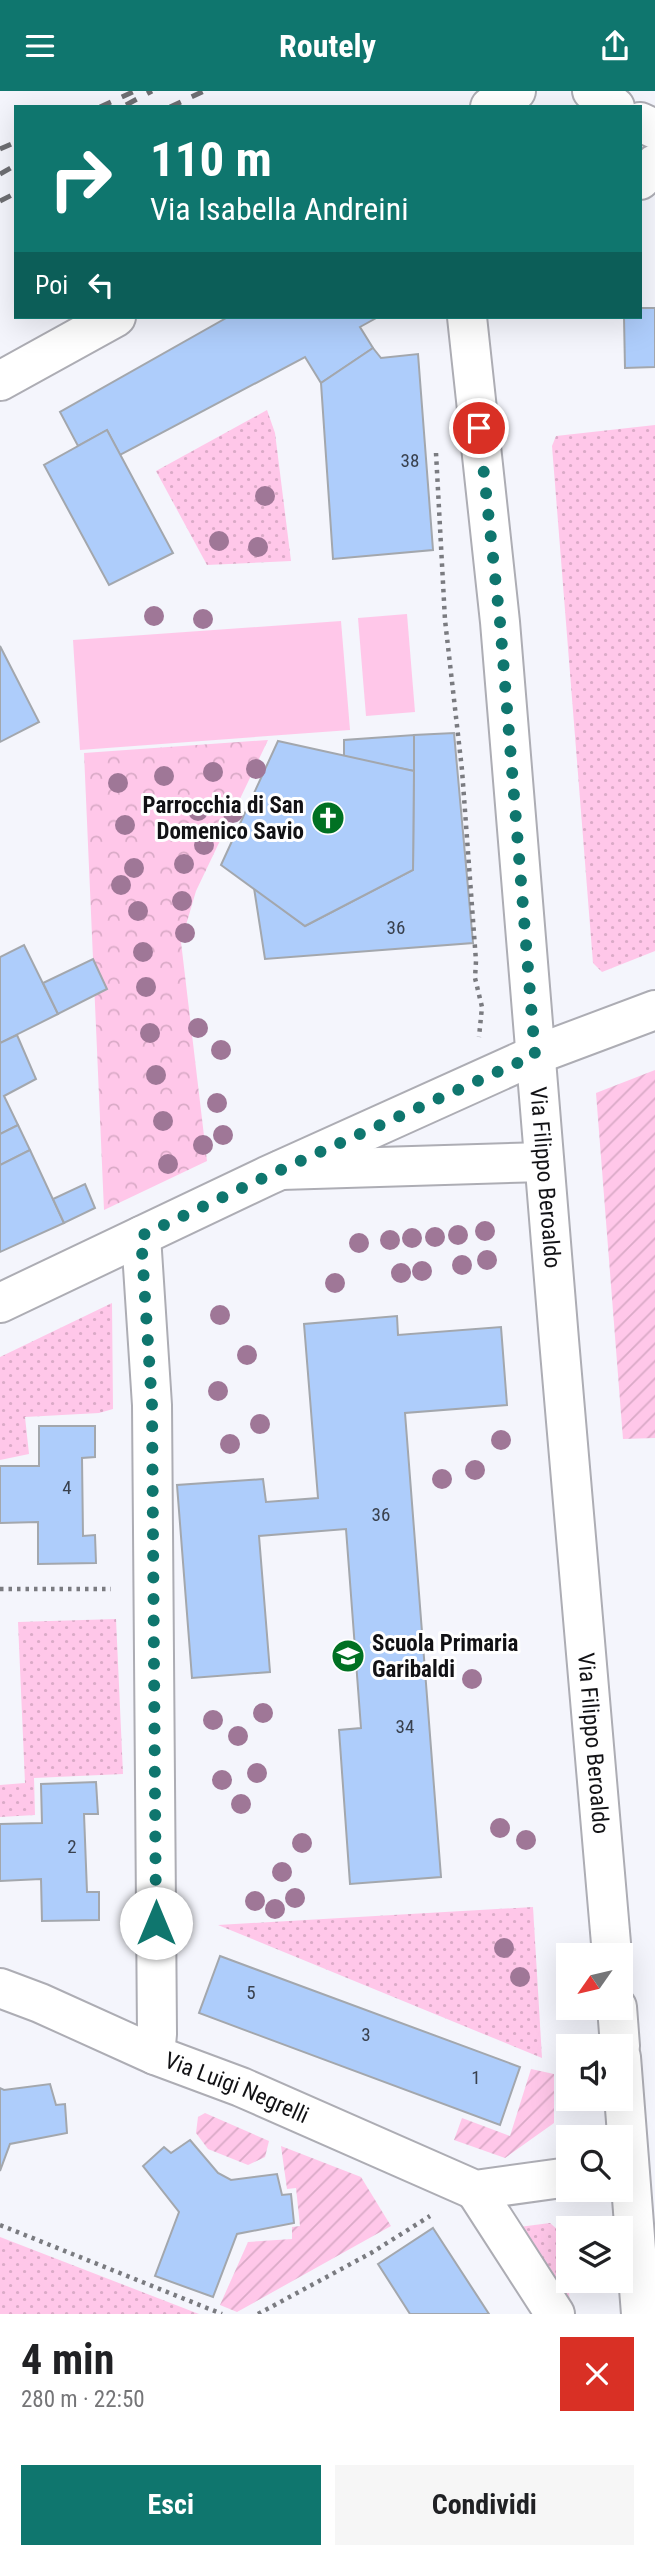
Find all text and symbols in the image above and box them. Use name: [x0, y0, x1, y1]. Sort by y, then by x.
icon: menu: [21, 27, 59, 65]
text: Routely: [279, 27, 376, 65]
icon: share: [596, 27, 634, 65]
text: 110 m: [150, 131, 272, 188]
icon: right: [35, 133, 126, 224]
text: Via Isabella Andreini: [150, 190, 408, 228]
icon: left: [82, 266, 120, 304]
text: Poi: [35, 270, 68, 300]
pin: [449, 398, 509, 458]
icon: arrive: [460, 409, 498, 447]
house number: 38: [401, 449, 419, 472]
place label: Parrocchia di San Domenico Savio: [142, 792, 304, 845]
church icon: Parrocchia di San Domenico Savio: [309, 799, 347, 837]
house number: 36: [387, 916, 405, 939]
street label: Via Filippo Beroaldo: [524, 1086, 566, 1269]
house number: 4: [62, 1476, 72, 1499]
house number: 36: [372, 1503, 390, 1526]
place label: Scuola Primaria Garibaldi: [372, 1630, 518, 1683]
school or university icon: Scuola Primaria Garibaldi: [329, 1637, 367, 1675]
street label: Via Filippo Beroaldo: [572, 1652, 615, 1835]
house number: 34: [396, 1715, 414, 1738]
house number: 2: [67, 1835, 77, 1858]
position arrow: [119, 1886, 193, 1960]
north arrow: [556, 1943, 634, 2019]
map controls: [556, 1943, 633, 2293]
house number: 5: [246, 1981, 256, 2004]
house number: 3: [361, 2023, 371, 2046]
button: sound: [556, 2034, 633, 2111]
street label: Via Luigi Negrelli: [161, 2047, 313, 2129]
house number: 1: [471, 2066, 481, 2089]
button: search: [556, 2125, 633, 2202]
button: layers: [556, 2216, 633, 2293]
text: 4 min: [21, 2335, 114, 2384]
button: close: [560, 2337, 634, 2411]
text: 280 m · 22:50: [21, 2386, 145, 2413]
button: Esci: [21, 2465, 321, 2545]
button: Condividi: [335, 2465, 634, 2545]

